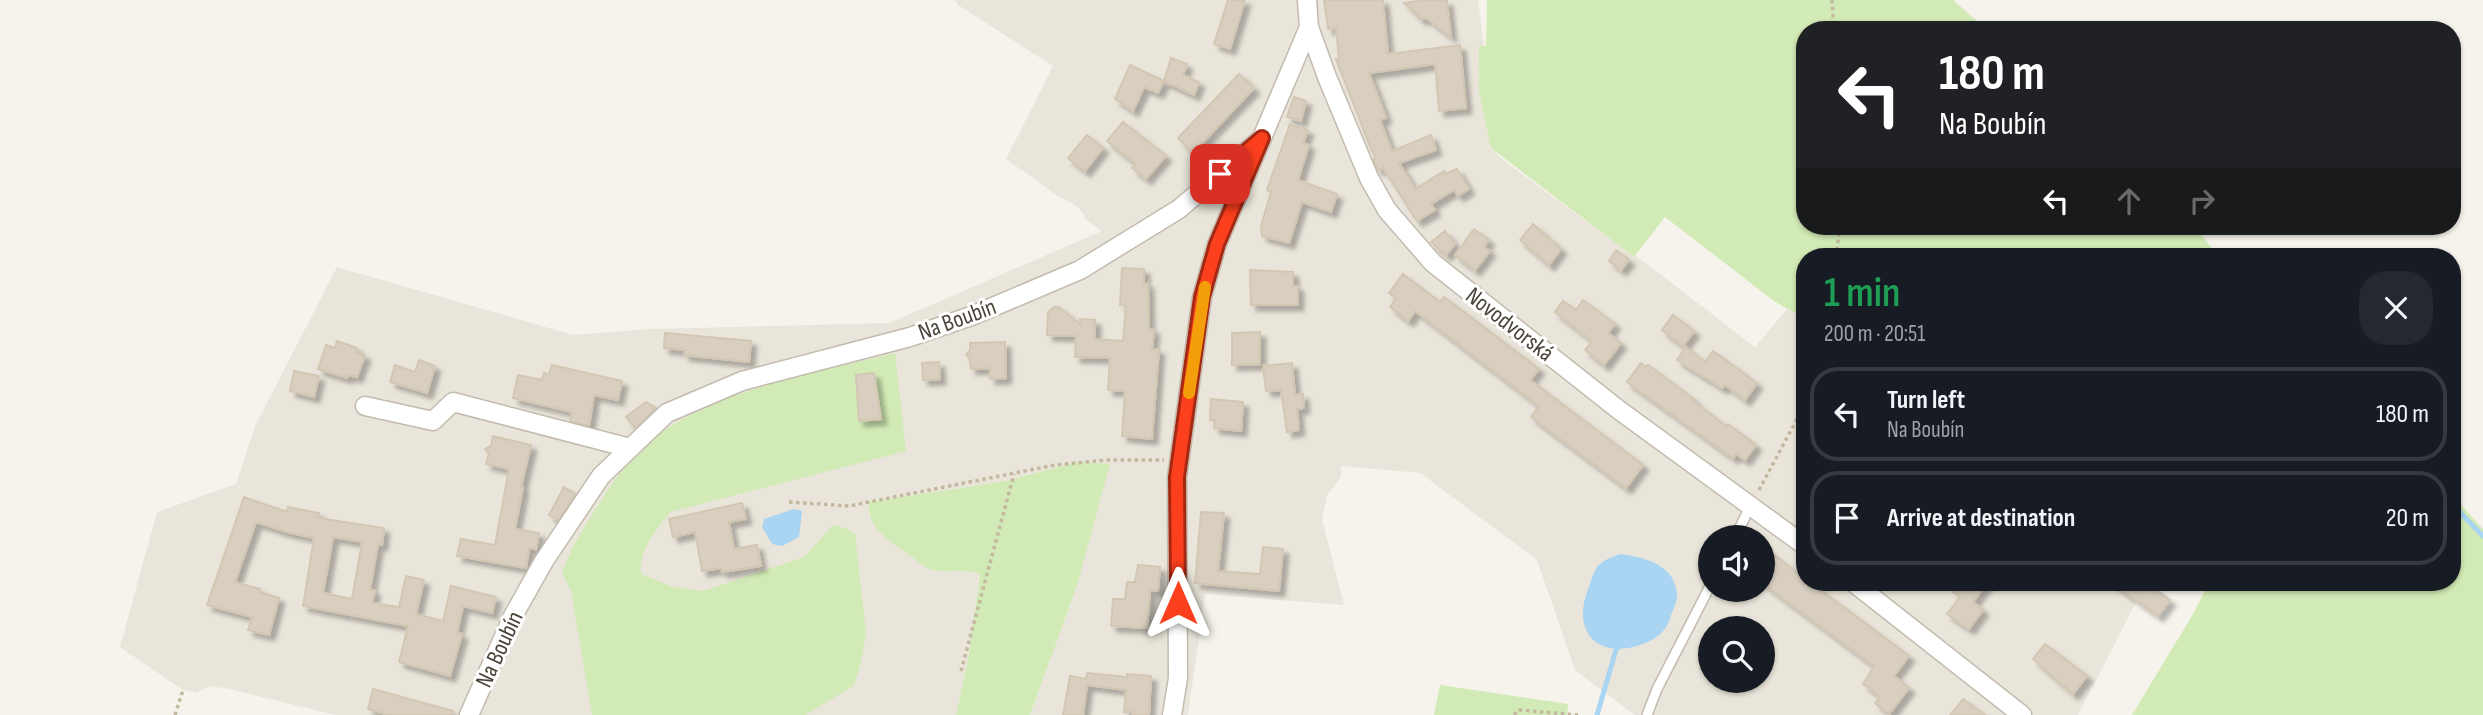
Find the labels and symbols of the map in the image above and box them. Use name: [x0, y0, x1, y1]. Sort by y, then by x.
pin: [1190, 144, 1250, 204]
street label: Novodvorská: [1460, 281, 1559, 368]
street label: Na Boubín: [914, 292, 1000, 347]
position arrow: [1141, 566, 1215, 640]
street label: Na Boubín: [469, 607, 530, 692]

